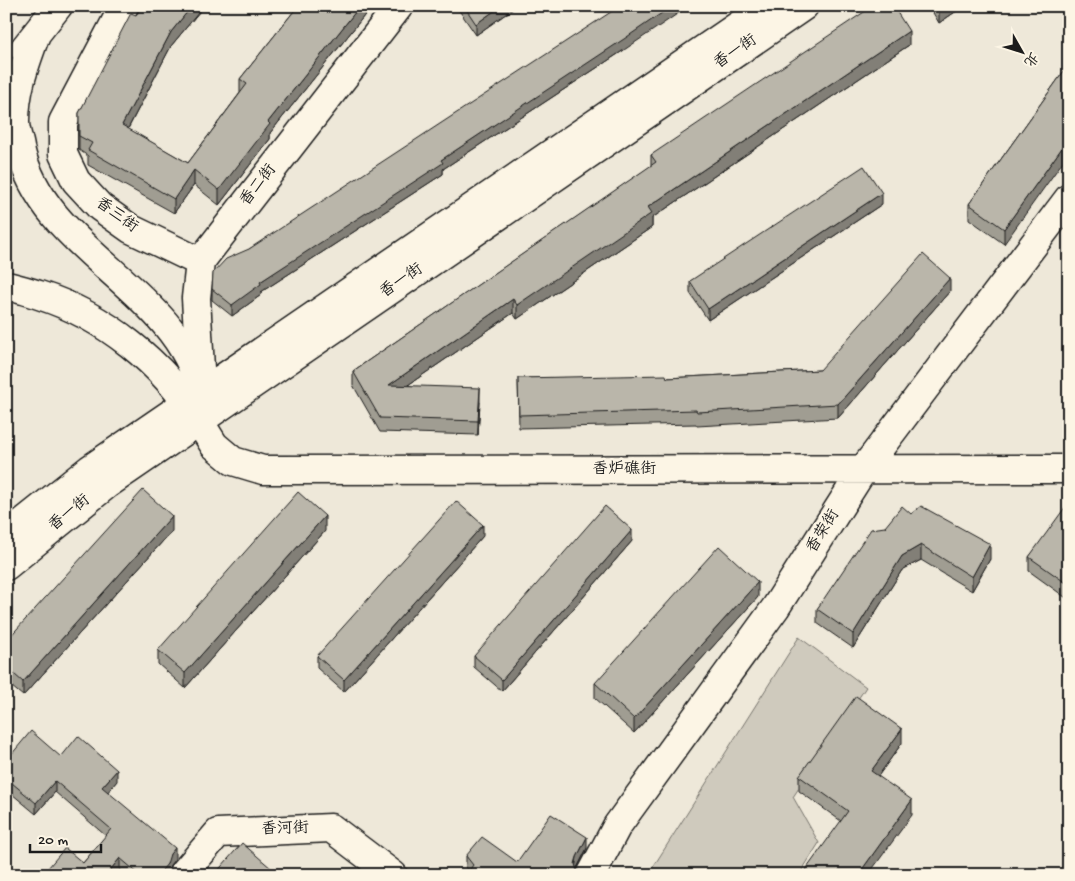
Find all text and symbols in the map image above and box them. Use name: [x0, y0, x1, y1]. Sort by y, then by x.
north arrow: [998, 28, 1048, 78]
street label: 香一街: [710, 31, 761, 74]
text: 北: [1019, 48, 1041, 69]
street label: 香二街: [236, 161, 281, 211]
street label: 香三街: [91, 193, 142, 238]
street label: 香一街: [376, 260, 427, 303]
street label: 香炉礁街: [592, 460, 656, 480]
street label: 香一街: [45, 491, 95, 536]
street label: 香荣街: [802, 506, 845, 557]
street label: 香河街: [261, 819, 309, 840]
scale bar: [30, 821, 101, 853]
text: 20 m: [38, 832, 68, 850]

